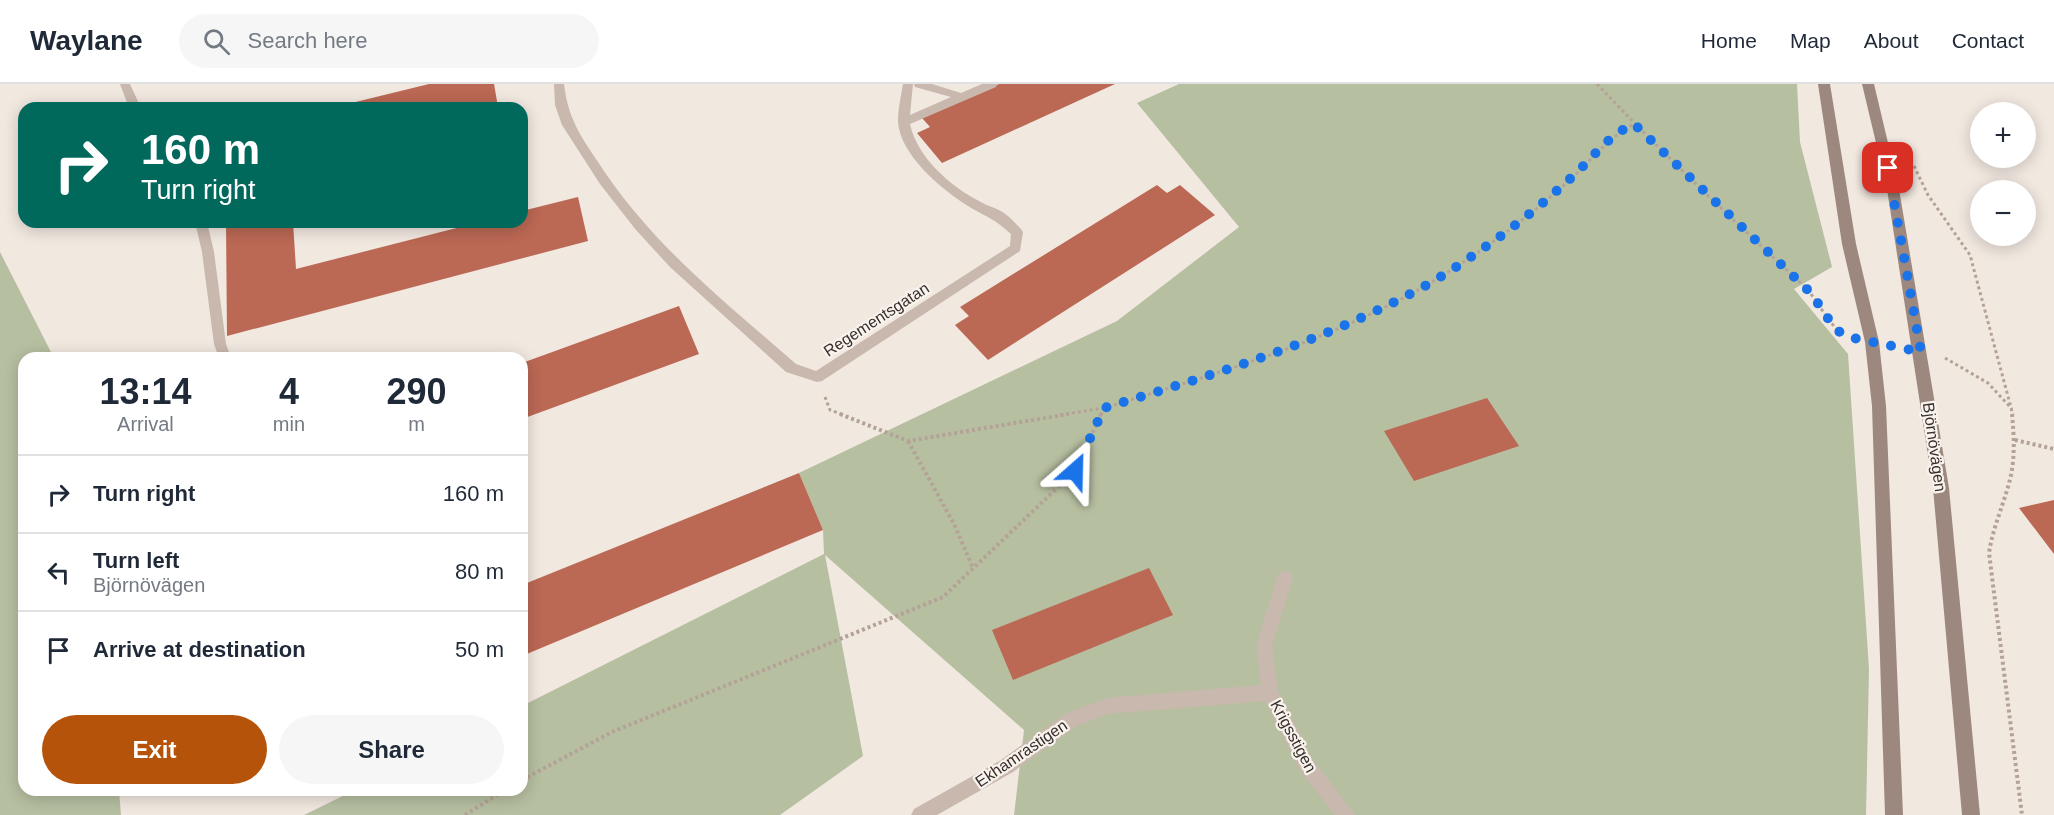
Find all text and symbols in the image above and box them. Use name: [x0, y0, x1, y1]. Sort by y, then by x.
search box: [179, 14, 599, 68]
text: Waylane: [30, 25, 143, 56]
icon: search: [200, 25, 233, 58]
text: Search here: [248, 28, 367, 53]
text: Home: [1701, 29, 1757, 52]
text: Map: [1790, 29, 1831, 52]
text: About: [1864, 29, 1919, 52]
text: Contact: [1952, 29, 2024, 52]
map controls: [1970, 102, 2036, 246]
button: +: [1970, 102, 2036, 168]
icon: right: [42, 126, 120, 204]
text: 160 m: [141, 126, 260, 173]
pin: [1862, 142, 1913, 193]
icon: arrive: [1871, 151, 1904, 184]
text: Turn right: [141, 175, 256, 205]
button: −: [1970, 180, 2036, 246]
street label: Regementsgatan: [821, 279, 932, 360]
text: 13:14: [99, 371, 191, 412]
text: 4: [279, 371, 299, 412]
text: 290: [386, 371, 447, 412]
street label: Björnövägen: [1920, 401, 1949, 493]
text: Arrival: [117, 413, 174, 435]
text: min: [273, 413, 305, 435]
text: m: [408, 413, 425, 435]
position arrow: [1043, 439, 1107, 503]
icon: right: [42, 478, 75, 511]
text: Turn right: [93, 481, 195, 506]
text: 160 m: [443, 481, 504, 506]
text: Turn left: [93, 548, 179, 573]
icon: left: [42, 556, 75, 589]
text: 80 m: [455, 559, 504, 584]
text: Björnövägen: [93, 574, 205, 596]
icon: arrive: [42, 634, 75, 667]
text: Arrive at destination: [93, 637, 306, 662]
text: 50 m: [455, 637, 504, 662]
street label: Krigsstigen: [1267, 697, 1320, 775]
button: Exit: [42, 715, 267, 784]
button: Share: [279, 715, 504, 784]
street label: Ekhamrastigen: [972, 717, 1070, 790]

